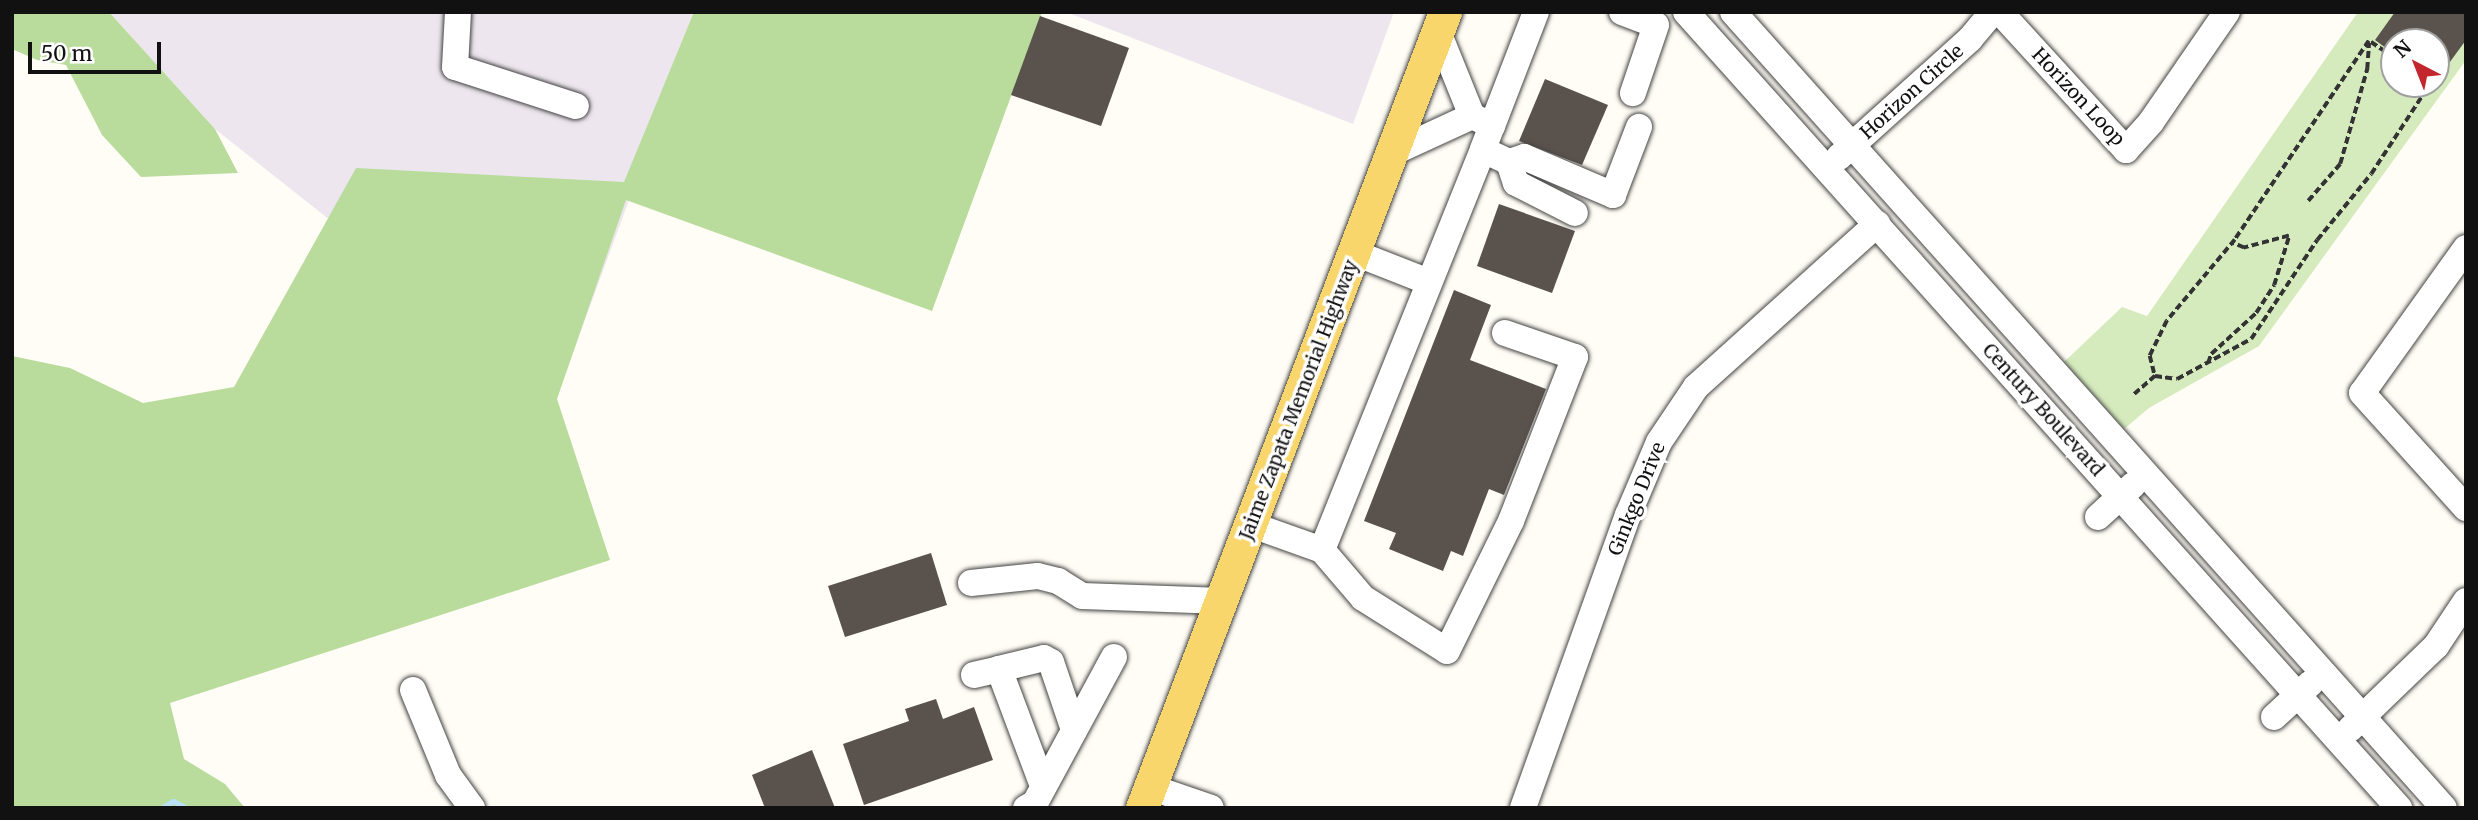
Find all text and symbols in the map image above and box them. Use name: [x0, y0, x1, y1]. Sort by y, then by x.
scale bar: [32, 28, 164, 72]
north arrow: [2380, 28, 2450, 98]
text: N: [2389, 35, 2416, 63]
text: 50 m: [41, 40, 92, 67]
street label: Horizon Circle: [1856, 40, 1968, 144]
street label: Horizon Loop: [2027, 43, 2129, 151]
street label: Jaime Zapata Memorial Highway: [1235, 257, 1363, 543]
street label: Century Boulevard: [1978, 339, 2108, 481]
street label: Ginkgo Drive: [1604, 439, 1670, 559]

